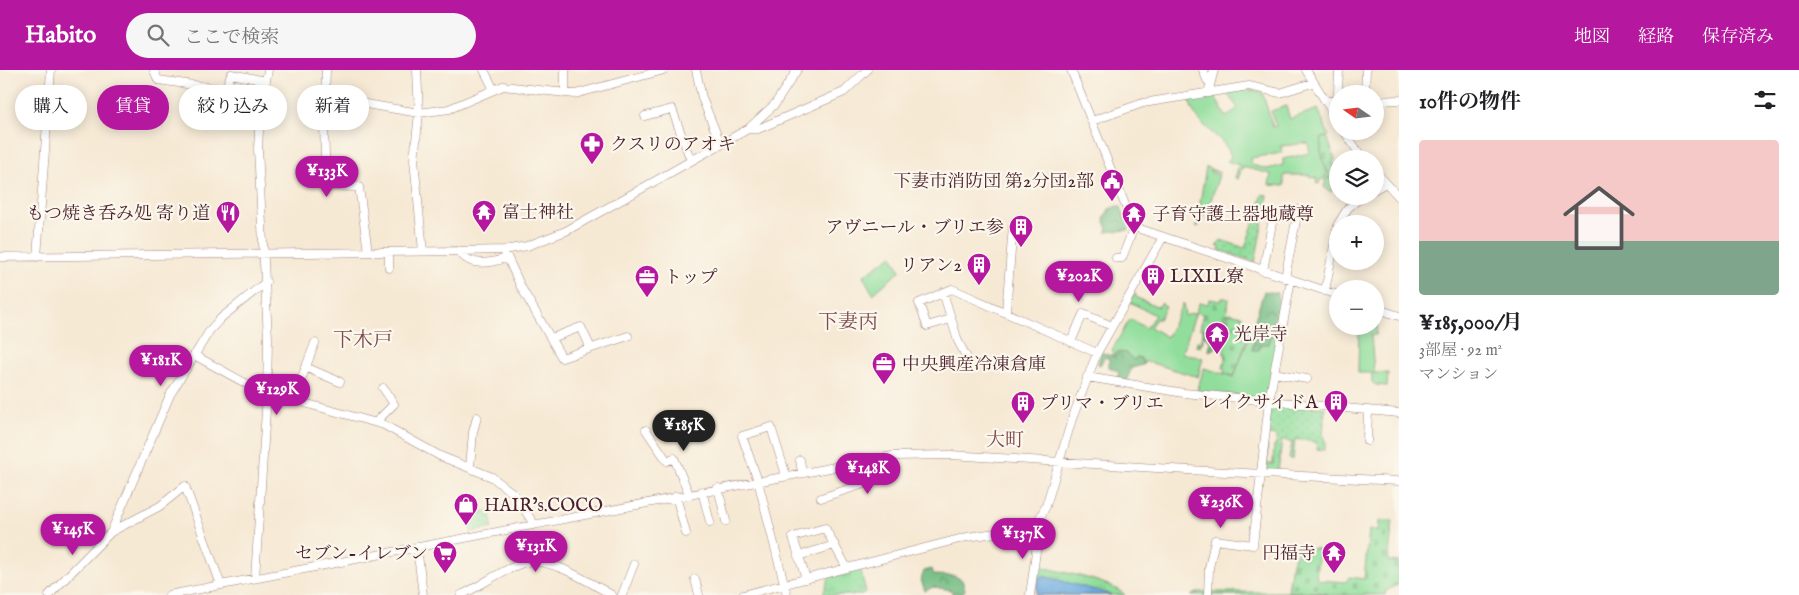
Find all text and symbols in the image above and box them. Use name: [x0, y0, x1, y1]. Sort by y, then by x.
search box: [126, 13, 476, 58]
text: Habito: [25, 20, 96, 51]
icon: search: [144, 21, 172, 49]
text: ここで検索: [184, 26, 279, 50]
text: 地図: [1574, 26, 1610, 49]
text: 経路: [1638, 26, 1674, 49]
text: 保存済み: [1702, 26, 1774, 49]
chip: 購入: [15, 85, 87, 130]
chip: 賃貸: [97, 85, 169, 130]
chip: 絞り込み: [179, 85, 287, 130]
chip: 新着: [297, 85, 369, 130]
north arrow: [1329, 85, 1384, 140]
map controls: [1329, 85, 1384, 335]
icon: filters: [1751, 86, 1779, 114]
text: 10件の物件: [1419, 89, 1521, 116]
pharmacy icon: クスリのアオキ: [579, 131, 605, 165]
place label: クスリのアオキ: [610, 134, 736, 157]
button: layers: [1329, 150, 1384, 205]
pin: ¥133K: [292, 156, 362, 198]
text: ¥133K: [306, 162, 348, 182]
public building icon: 下妻市消防団 第2分団2部: [1099, 168, 1125, 202]
place label: 下妻市消防団 第2分団2部: [893, 171, 1094, 194]
icon: home: [1554, 173, 1644, 263]
temple icon: 富士神社: [471, 199, 497, 233]
restaurant icon: もつ焼き呑み処 寄り道: [215, 200, 241, 234]
temple icon: 子育守護土器地蔵尊: [1121, 201, 1147, 235]
place label: 富士神社: [502, 202, 574, 225]
place label: もつ焼き呑み処 寄り道: [26, 203, 210, 226]
place label: 子育守護土器地蔵尊: [1152, 204, 1314, 227]
building icon: アヴニール・ブリエ参: [1008, 214, 1034, 248]
button: +: [1329, 215, 1384, 270]
place label: アヴニール・ブリエ参: [825, 217, 1004, 240]
building icon: リアン2: [966, 252, 992, 286]
place label: リアン2: [900, 255, 962, 278]
pin: ¥202K: [1044, 260, 1114, 303]
building icon: LIXIL寮: [1140, 263, 1166, 297]
office icon: トップ: [634, 264, 660, 298]
place label: LIXIL寮: [1170, 266, 1244, 289]
place label: トップ: [664, 267, 717, 290]
text: ¥202K: [1056, 267, 1102, 287]
button: −: [1329, 280, 1384, 335]
district label: 下妻丙: [818, 310, 878, 335]
text: ¥185,000/月: [1419, 310, 1523, 337]
temple icon: 光岸寺: [1204, 321, 1230, 355]
place label: 光岸寺: [1234, 324, 1288, 347]
district label: 下木戸: [333, 328, 393, 353]
text: 3部屋 · 92 m²: [1419, 341, 1502, 361]
pin: ¥181K: [126, 344, 196, 387]
text: ¥181K: [140, 351, 182, 371]
office icon: 中央興産冷凍倉庫: [871, 351, 897, 385]
place label: 中央興産冷凍倉庫: [902, 354, 1046, 377]
text: マンション: [1419, 365, 1498, 385]
pin: ¥129K: [242, 374, 312, 416]
text: ¥129K: [255, 380, 299, 400]
building icon: レイクサイドA: [1323, 389, 1349, 423]
building icon: プリマ・ブリエ: [1010, 390, 1036, 424]
place label: レイクサイドA: [1200, 392, 1319, 415]
place label: プリマ・ブリエ: [1040, 393, 1164, 416]
pin: ¥185K: [649, 410, 719, 452]
text: ¥185K: [663, 416, 705, 436]
district label: 大町: [986, 429, 1024, 453]
pin: ¥148K: [833, 452, 903, 495]
text: ¥148K: [846, 459, 890, 479]
pin: ¥236K: [1186, 486, 1256, 529]
shop icon: HAIR’s.COCO: [453, 492, 479, 526]
text: ¥236K: [1199, 493, 1243, 513]
place label: HAIR’s.COCO: [484, 495, 603, 518]
pin: ¥145K: [38, 514, 108, 556]
pin: ¥137K: [988, 518, 1058, 560]
text: ¥145K: [52, 520, 94, 540]
text: ¥137K: [1002, 524, 1044, 544]
pin: ¥131K: [501, 530, 571, 573]
text: ¥131K: [515, 537, 557, 557]
supermarket icon: セブン-イレブン: [432, 540, 458, 574]
temple icon: 円福寺: [1321, 540, 1347, 574]
place label: セブン-イレブン: [295, 543, 428, 566]
place label: 円福寺: [1262, 543, 1316, 566]

